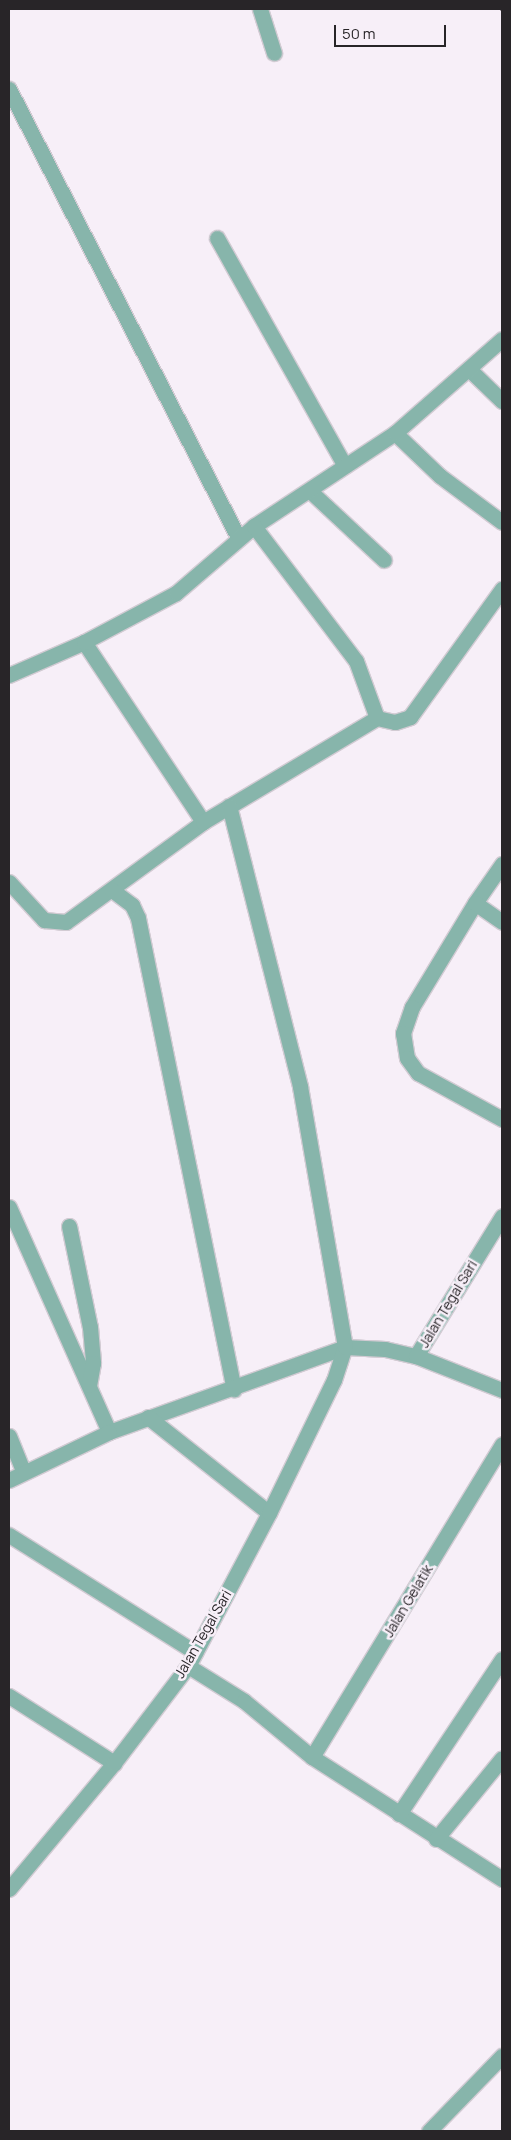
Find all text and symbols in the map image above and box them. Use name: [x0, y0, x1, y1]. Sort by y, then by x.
scale bar: [336, 15, 448, 47]
text: 50 m: [342, 23, 376, 44]
street label: Jalan Tegal Sari: [415, 1257, 481, 1351]
street label: Jalan Gelatik: [380, 1562, 436, 1640]
street label: Jalan Tegal Sari: [171, 1587, 235, 1681]

